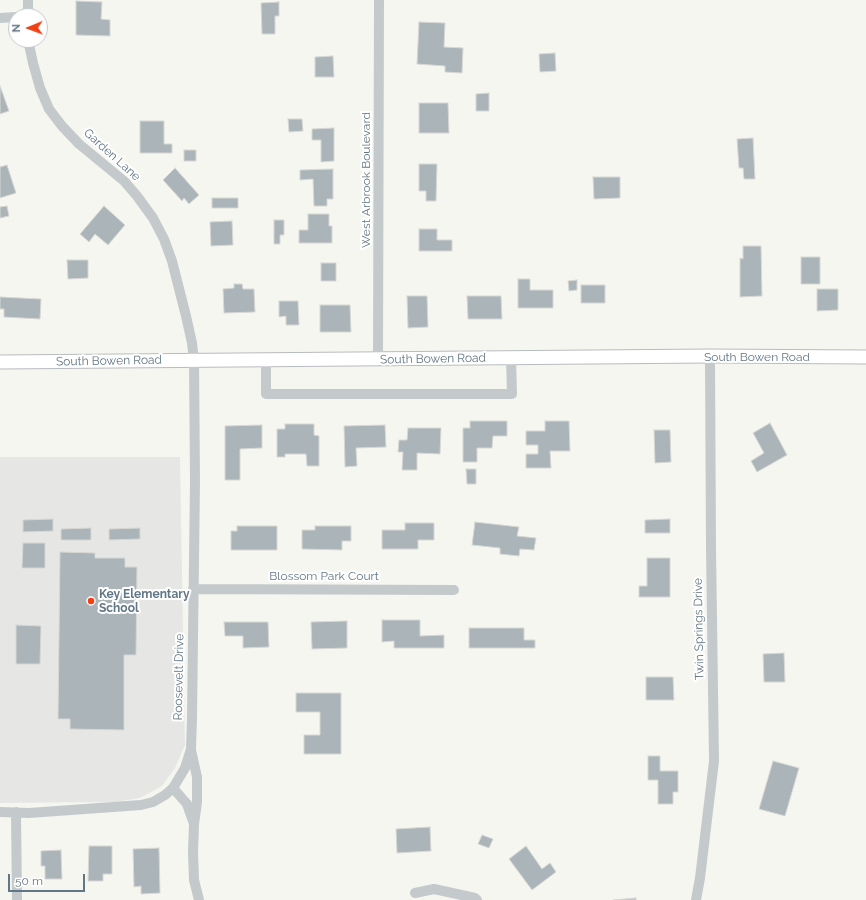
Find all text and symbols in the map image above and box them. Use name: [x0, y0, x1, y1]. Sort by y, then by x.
north arrow: [8, 8, 48, 48]
text: N: [10, 24, 23, 33]
street label: West Arbrook Boulevard: [359, 112, 373, 248]
street label: Garden Lane: [81, 126, 143, 184]
street label: South Bowen Road: [704, 350, 810, 364]
street label: South Bowen Road: [380, 351, 486, 367]
street label: South Bowen Road: [56, 353, 162, 369]
street label: Blossom Park Court: [269, 569, 379, 583]
street label: Twin Springs Drive: [691, 578, 707, 680]
place label: Key Elementary School: [99, 587, 190, 615]
marker: Key Elementary School: [86, 596, 96, 606]
street label: Roosevelt Drive: [171, 633, 187, 721]
scale bar: [10, 866, 87, 892]
text: 50 m: [15, 874, 43, 888]

